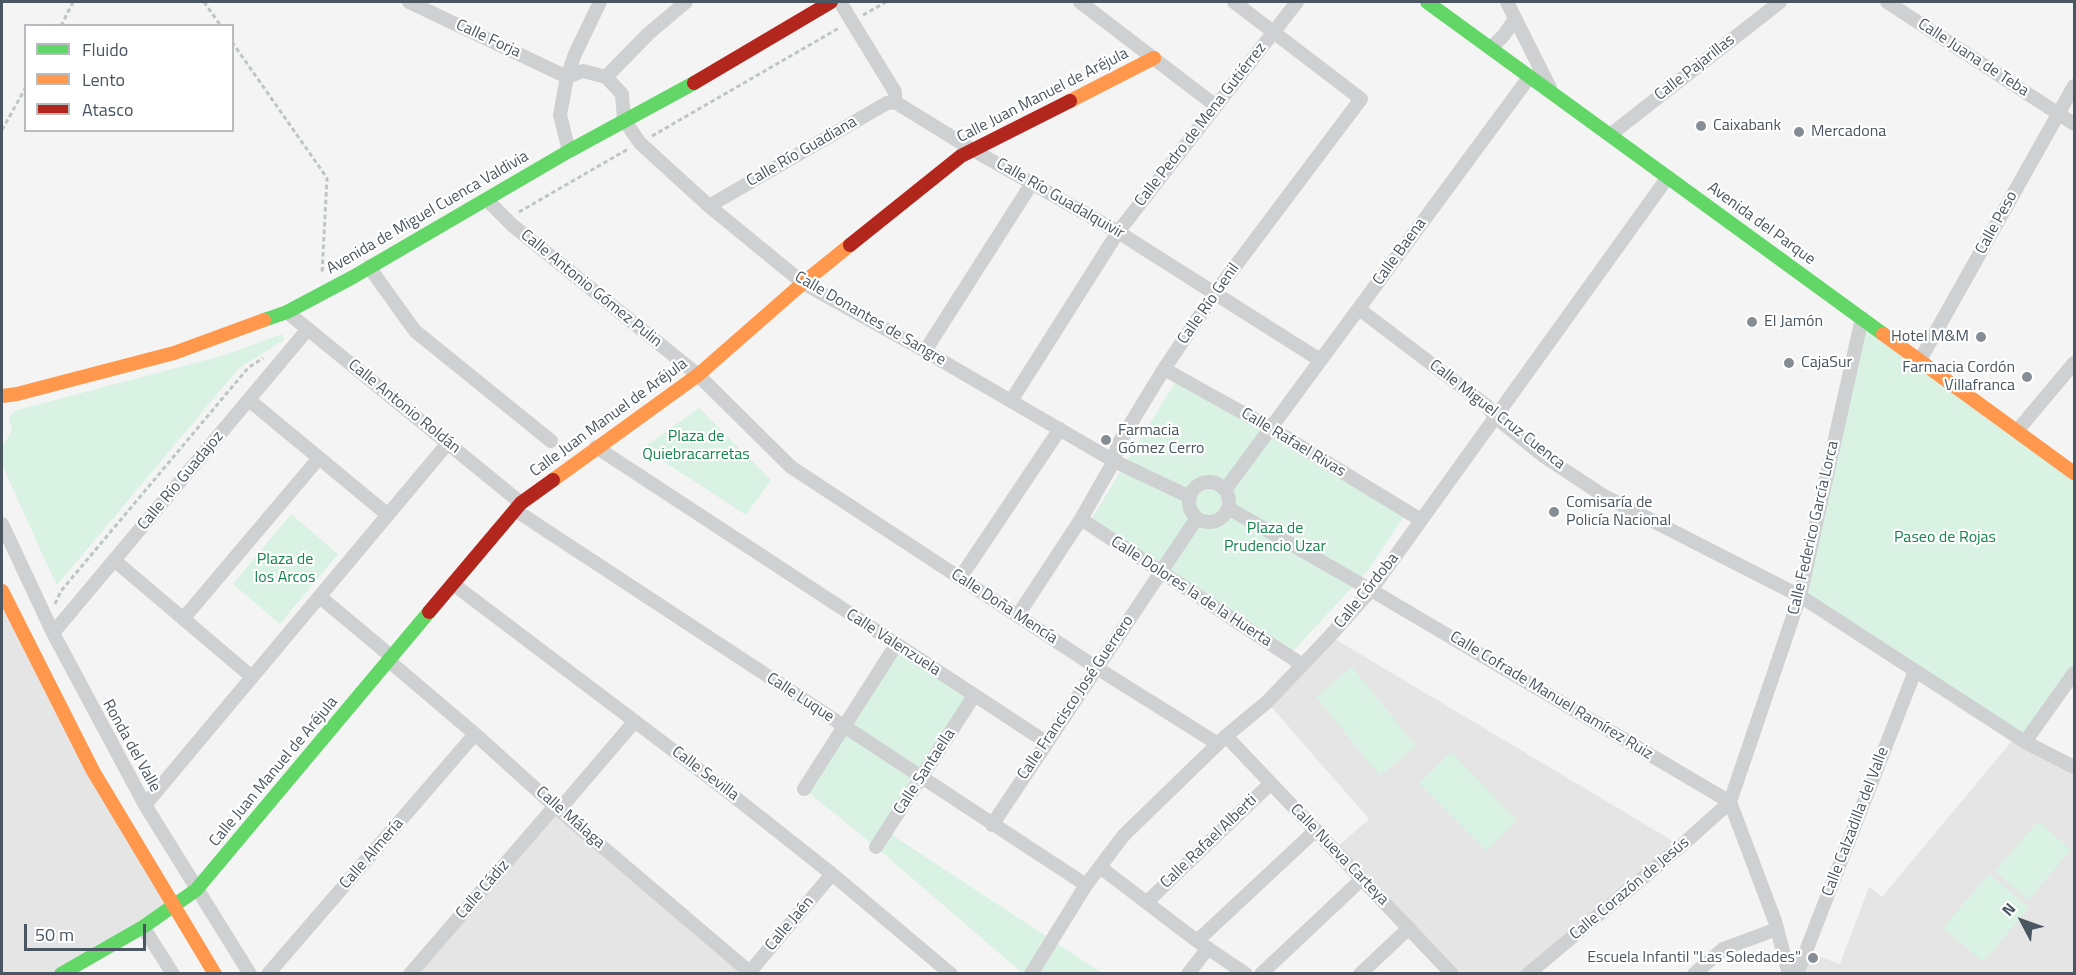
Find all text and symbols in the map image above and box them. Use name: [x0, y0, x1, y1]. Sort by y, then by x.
street label: Calle Juana de Teba: [1914, 15, 2032, 101]
street label: Calle Forja: [453, 16, 523, 62]
legend: [24, 24, 234, 132]
street label: Calle Pajarillas: [1651, 31, 1739, 105]
text: Fluido: [82, 36, 128, 63]
street label: Calle Pedro de Mena Gutiérrez: [1131, 39, 1271, 211]
street label: Calle Juan Manuel de Aréjula: [954, 44, 1132, 148]
text: Lento: [82, 66, 125, 93]
text: Atasco: [82, 96, 133, 123]
street label: Calle Río Guadiana: [744, 113, 860, 191]
place label: Caixabank: [1713, 116, 1781, 136]
marker: Caixabank: [1694, 119, 1708, 133]
place label: Mercadona: [1811, 122, 1886, 142]
marker: Mercadona: [1792, 125, 1806, 139]
street label: Avenida de Miguel Cuenca Valdivia: [324, 147, 532, 279]
street label: Calle Río Guadalquivir: [993, 155, 1127, 243]
street label: Avenida del Parque: [1703, 178, 1819, 270]
street label: Calle Peso: [1972, 188, 2022, 258]
street label: Calle Baena: [1369, 215, 1431, 289]
street label: Calle Antonio Gómez Pulin: [516, 226, 666, 352]
street label: Calle Río Genil: [1174, 260, 1244, 348]
street label: Calle Donantes de Sangre: [791, 268, 949, 370]
place label: El Jamón: [1764, 312, 1823, 332]
marker: El Jamón: [1745, 315, 1759, 329]
place label: Hotel M&M: [1891, 327, 1969, 347]
marker: Hotel M&M: [1974, 330, 1988, 344]
place label: CajaSur: [1801, 353, 1852, 373]
street label: Calle Juan Manuel de Aréjula: [527, 355, 691, 481]
street label: Calle Antonio Roldán: [344, 356, 464, 458]
street label: Calle Miguel Cruz Cuenca: [1425, 356, 1569, 474]
marker: CajaSur: [1782, 356, 1796, 370]
place label: Farmacia Cordón Villafranca: [1902, 358, 2015, 396]
marker: Farmacia Cordón Villafranca: [2020, 370, 2034, 384]
street label: Calle Rafael Rivas: [1237, 404, 1349, 482]
place label: Farmacia Gómez Cerro: [1118, 421, 1205, 459]
park label: Plaza de Quiebracarretas: [642, 427, 750, 465]
street label: Calle Río Guadajoz: [134, 428, 228, 534]
marker: Farmacia Gómez Cerro: [1099, 433, 1113, 447]
street label: Calle Federico García Lorca: [1785, 439, 1843, 617]
place label: Comisaría de Policía Nacional: [1566, 493, 1671, 531]
marker: Comisaría de Policía Nacional: [1547, 505, 1561, 519]
park label: Plaza de Prudencio Uzar: [1224, 519, 1326, 557]
park label: Paseo de Rojas: [1894, 528, 1996, 548]
street label: Calle Dolores la de la Huerta: [1107, 533, 1275, 651]
street label: Calle Córdoba: [1331, 549, 1403, 633]
park label: Plaza de los Arcos: [255, 550, 315, 588]
street label: Calle Doña Mencía: [947, 565, 1061, 649]
street label: Calle Valenzuela: [842, 605, 944, 681]
street label: Calle Francisco José Guerrero: [1014, 612, 1138, 784]
street label: Calle Cofrade Manuel Ramírez Ruiz: [1446, 628, 1656, 764]
street label: Calle Luque: [763, 669, 837, 727]
street label: Calle Juan Manuel de Aréjula: [206, 693, 342, 851]
street label: Ronda del Valle: [98, 696, 164, 796]
street label: Calle Santaella: [890, 726, 960, 818]
street label: Calle Sevilla: [668, 743, 742, 805]
street label: Calle Calzadilla del Valle: [1819, 745, 1893, 899]
street label: Calle Málaga: [532, 783, 608, 853]
street label: Calle Rafael Alberti: [1157, 791, 1261, 893]
street label: Calle Nueva Carteya: [1286, 800, 1392, 910]
street label: Calle Almería: [336, 815, 408, 893]
street label: Calle Corazón de Jesús: [1566, 833, 1694, 945]
street label: Calle Cádiz: [452, 857, 514, 923]
north arrow: [1992, 891, 2052, 951]
street label: Calle Jaén: [762, 893, 818, 955]
text: N: [1996, 897, 2021, 921]
scale bar: [27, 912, 148, 950]
text: 50 m: [35, 921, 74, 948]
place label: Escuela Infantil "Las Soledades": [1587, 948, 1801, 968]
marker: Escuela Infantil "Las Soledades": [1806, 951, 1820, 965]

